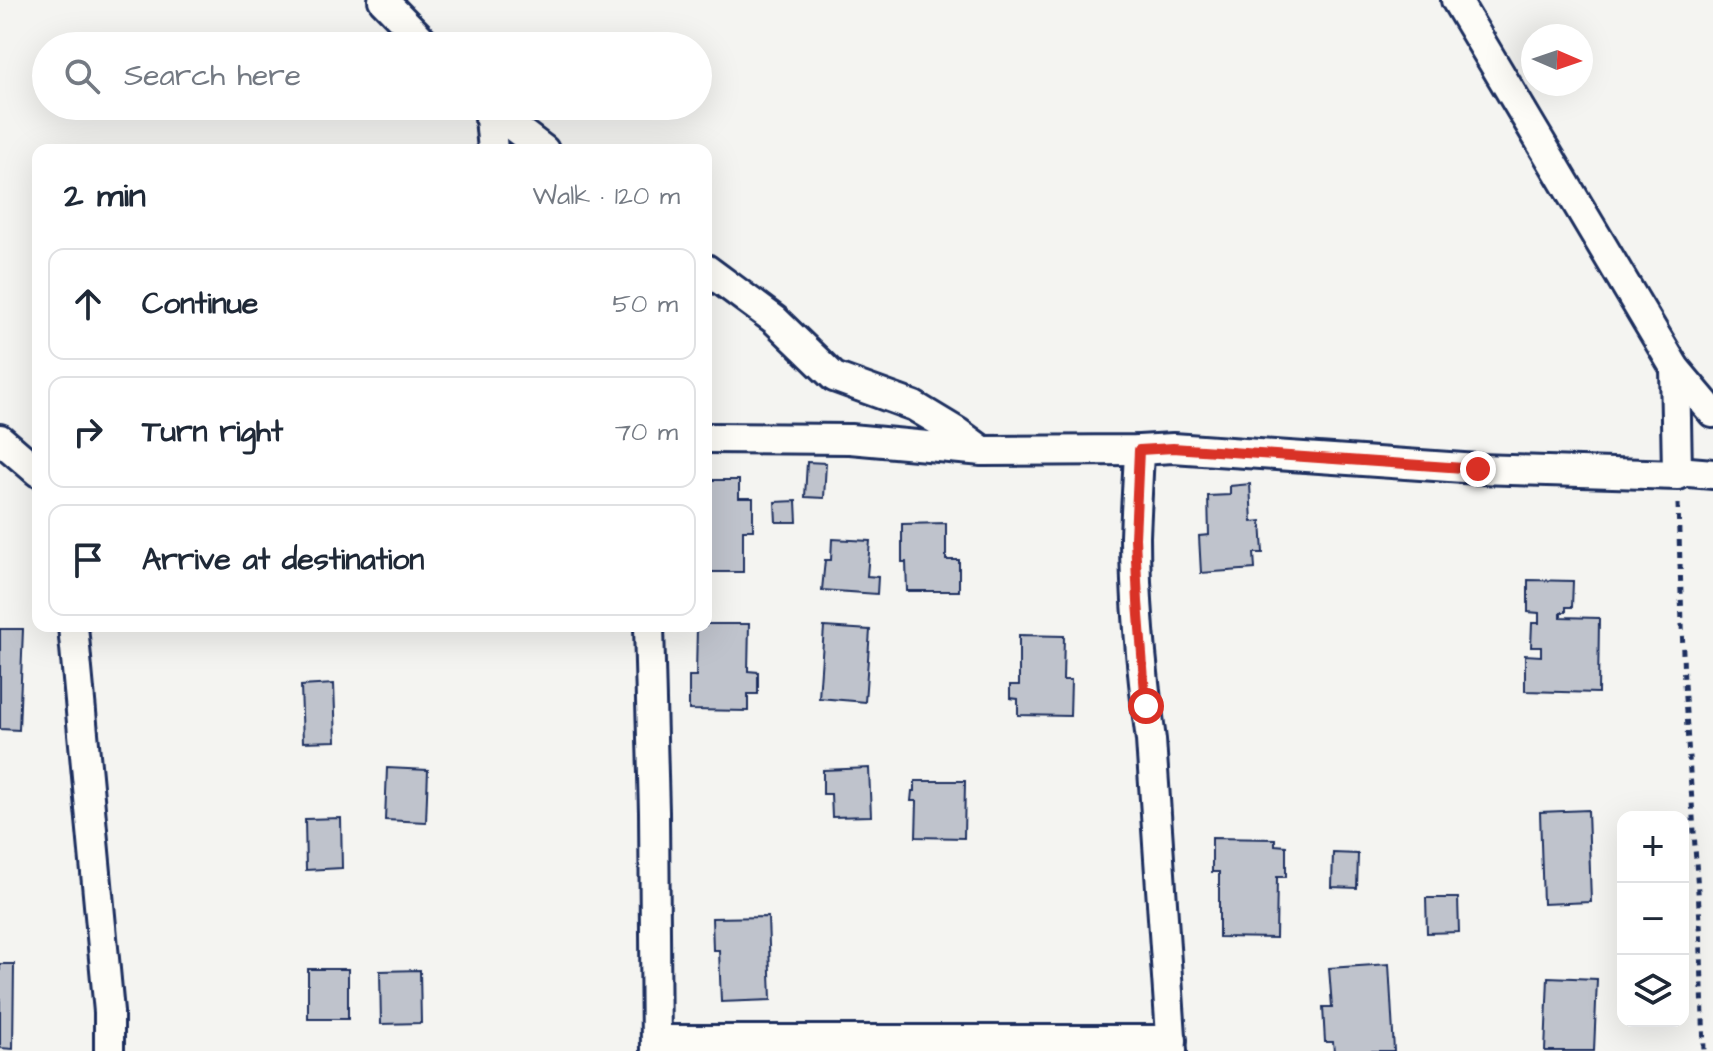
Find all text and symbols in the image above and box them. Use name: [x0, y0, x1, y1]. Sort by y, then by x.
north arrow: [1521, 24, 1593, 96]
search box: [32, 32, 712, 120]
icon: search: [60, 54, 104, 98]
text: Search here: [124, 55, 301, 97]
text: 2 min: [64, 172, 146, 220]
text: Walk · 120 m: [533, 178, 680, 214]
icon: ahead: [66, 282, 110, 326]
text: Continue: [142, 283, 258, 325]
text: 50 m: [613, 286, 678, 322]
icon: right: [66, 410, 110, 454]
text: Turn right: [142, 411, 283, 453]
text: 70 m: [615, 414, 678, 450]
route end: [1460, 451, 1496, 487]
icon: arrive: [66, 538, 110, 582]
text: Arrive at destination: [142, 539, 424, 581]
route start: [1128, 688, 1164, 724]
map controls: [1617, 811, 1689, 1027]
button: +: [1617, 811, 1689, 883]
button: −: [1617, 883, 1689, 955]
button: layers: [1617, 955, 1689, 1027]

